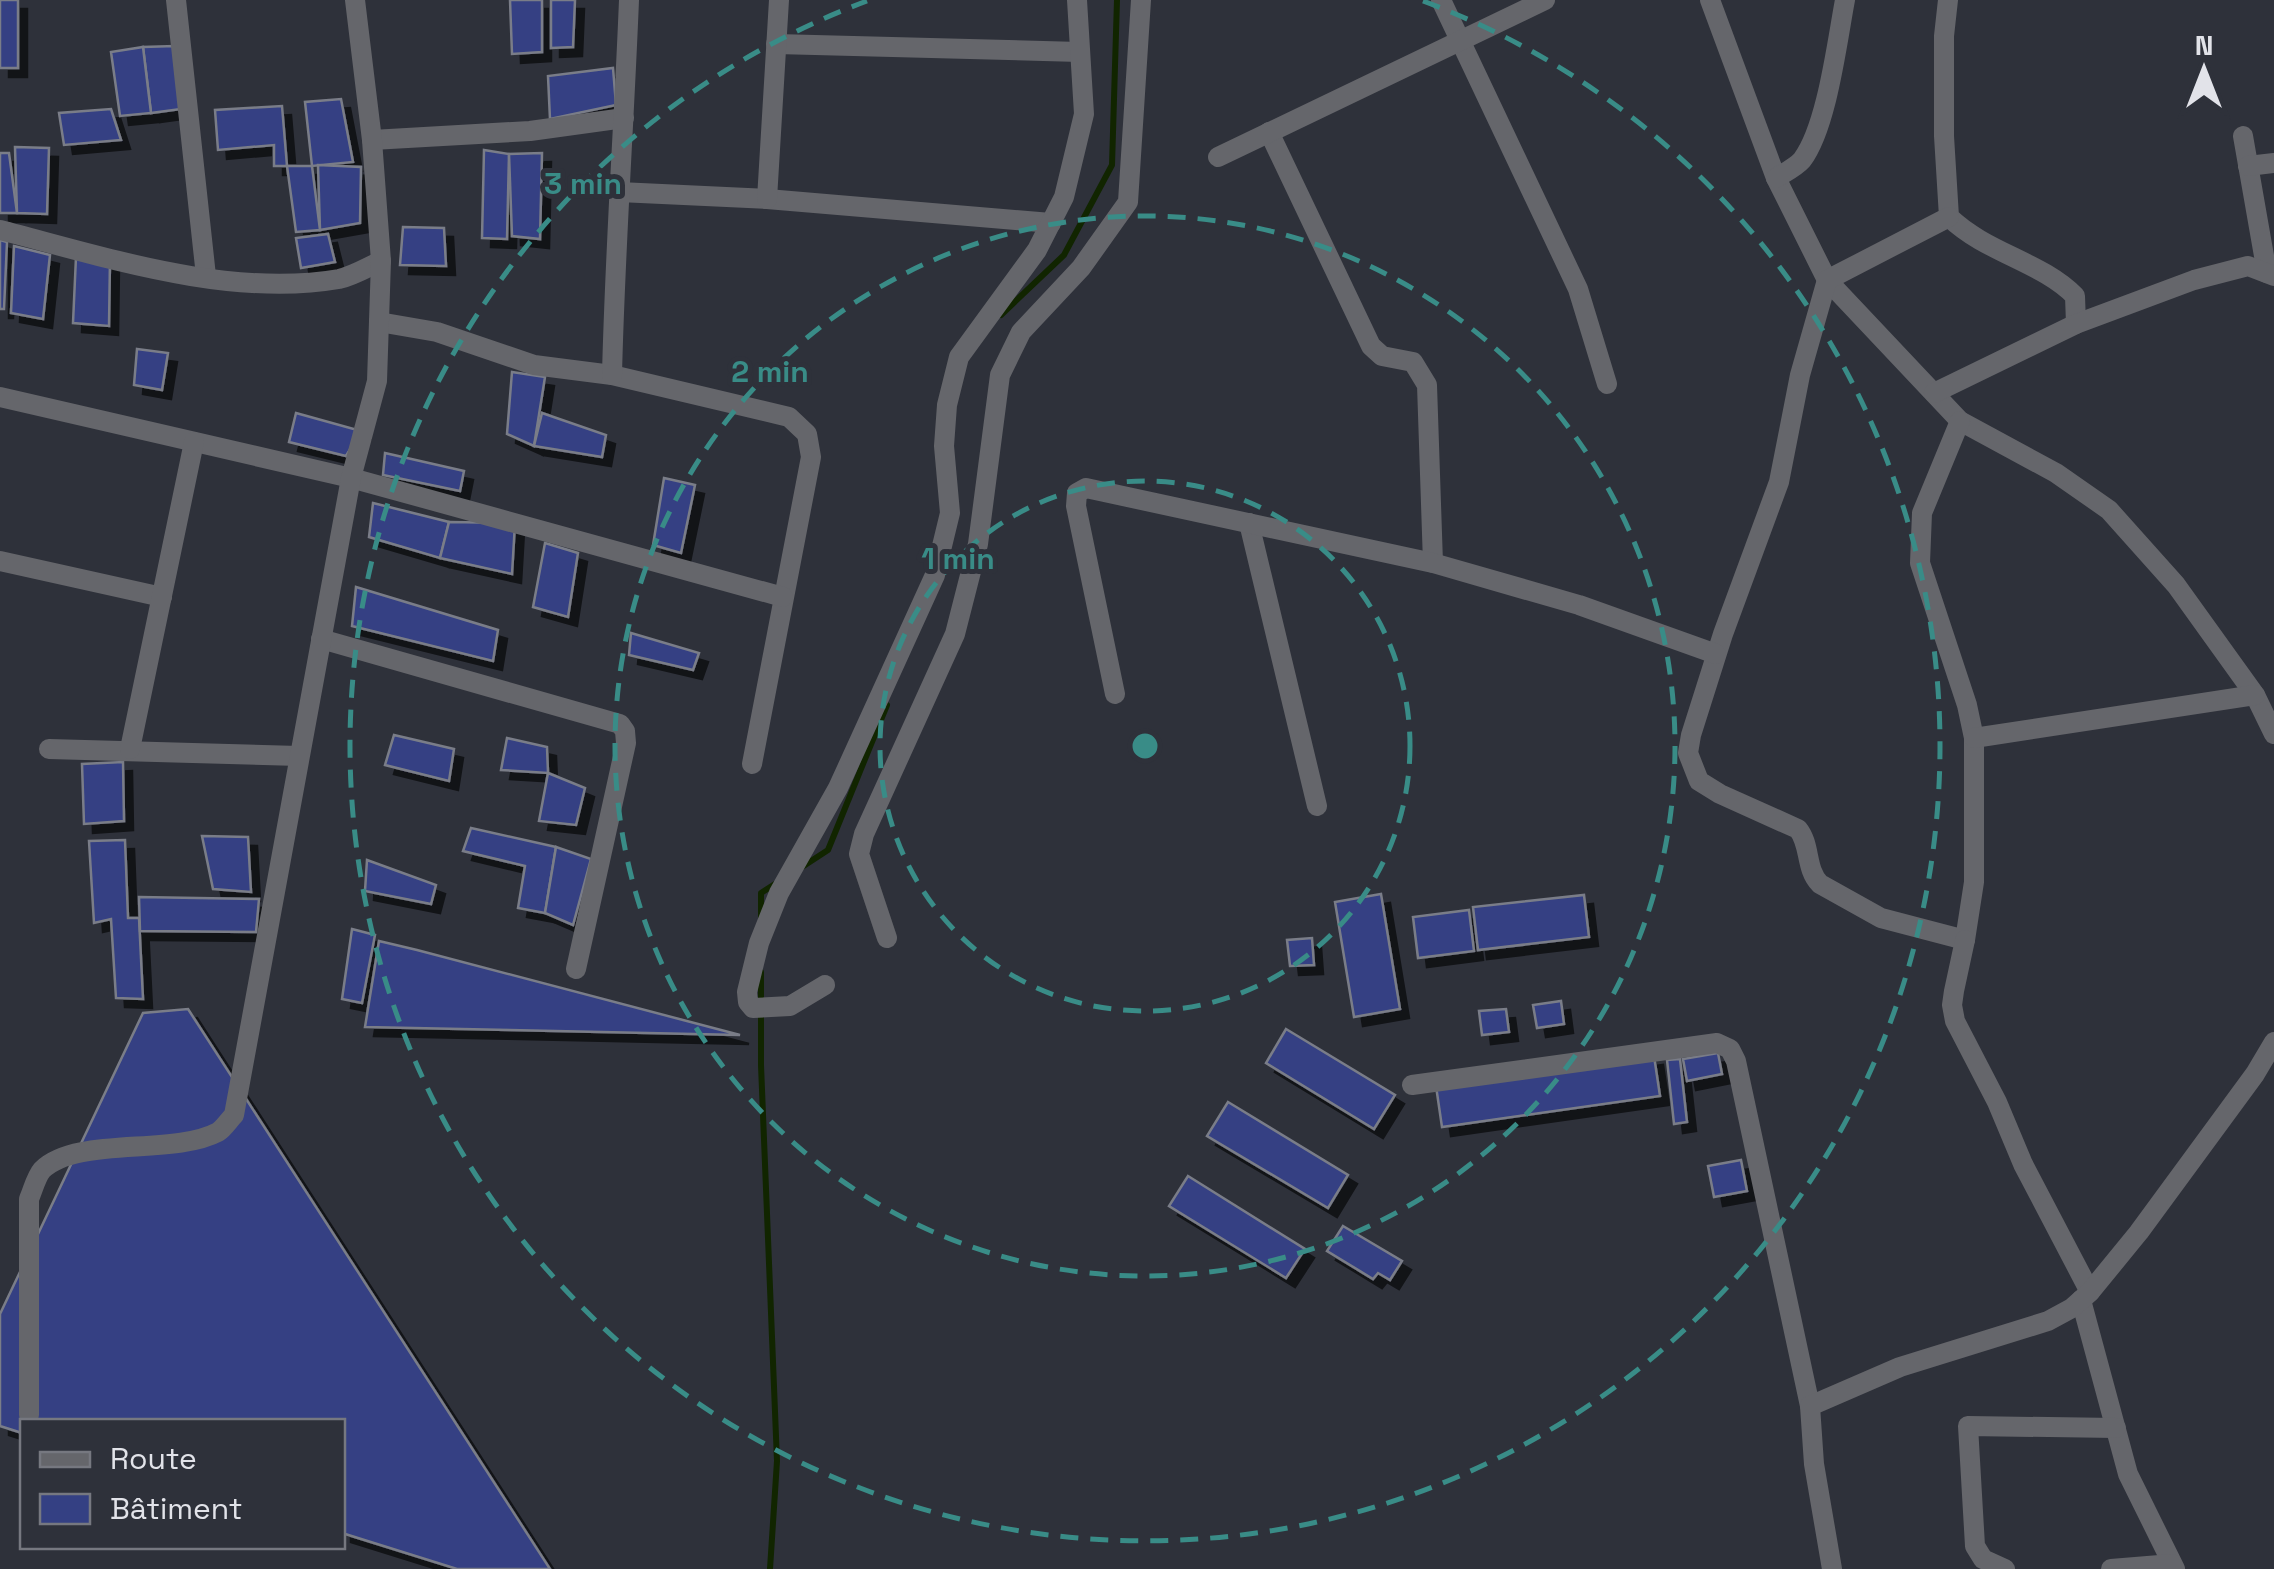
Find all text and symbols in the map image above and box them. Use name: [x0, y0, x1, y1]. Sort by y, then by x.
north arrow: [2154, 20, 2254, 120]
text: N: [2195, 27, 2213, 63]
text: 3 min: [544, 164, 622, 203]
text: 2 min: [731, 352, 809, 391]
text: 1 min: [921, 539, 995, 578]
centre of rings: [1127, 728, 1163, 764]
legend: [20, 1419, 345, 1549]
text: Route: [110, 1439, 197, 1478]
text: Bâtiment: [110, 1489, 243, 1528]

